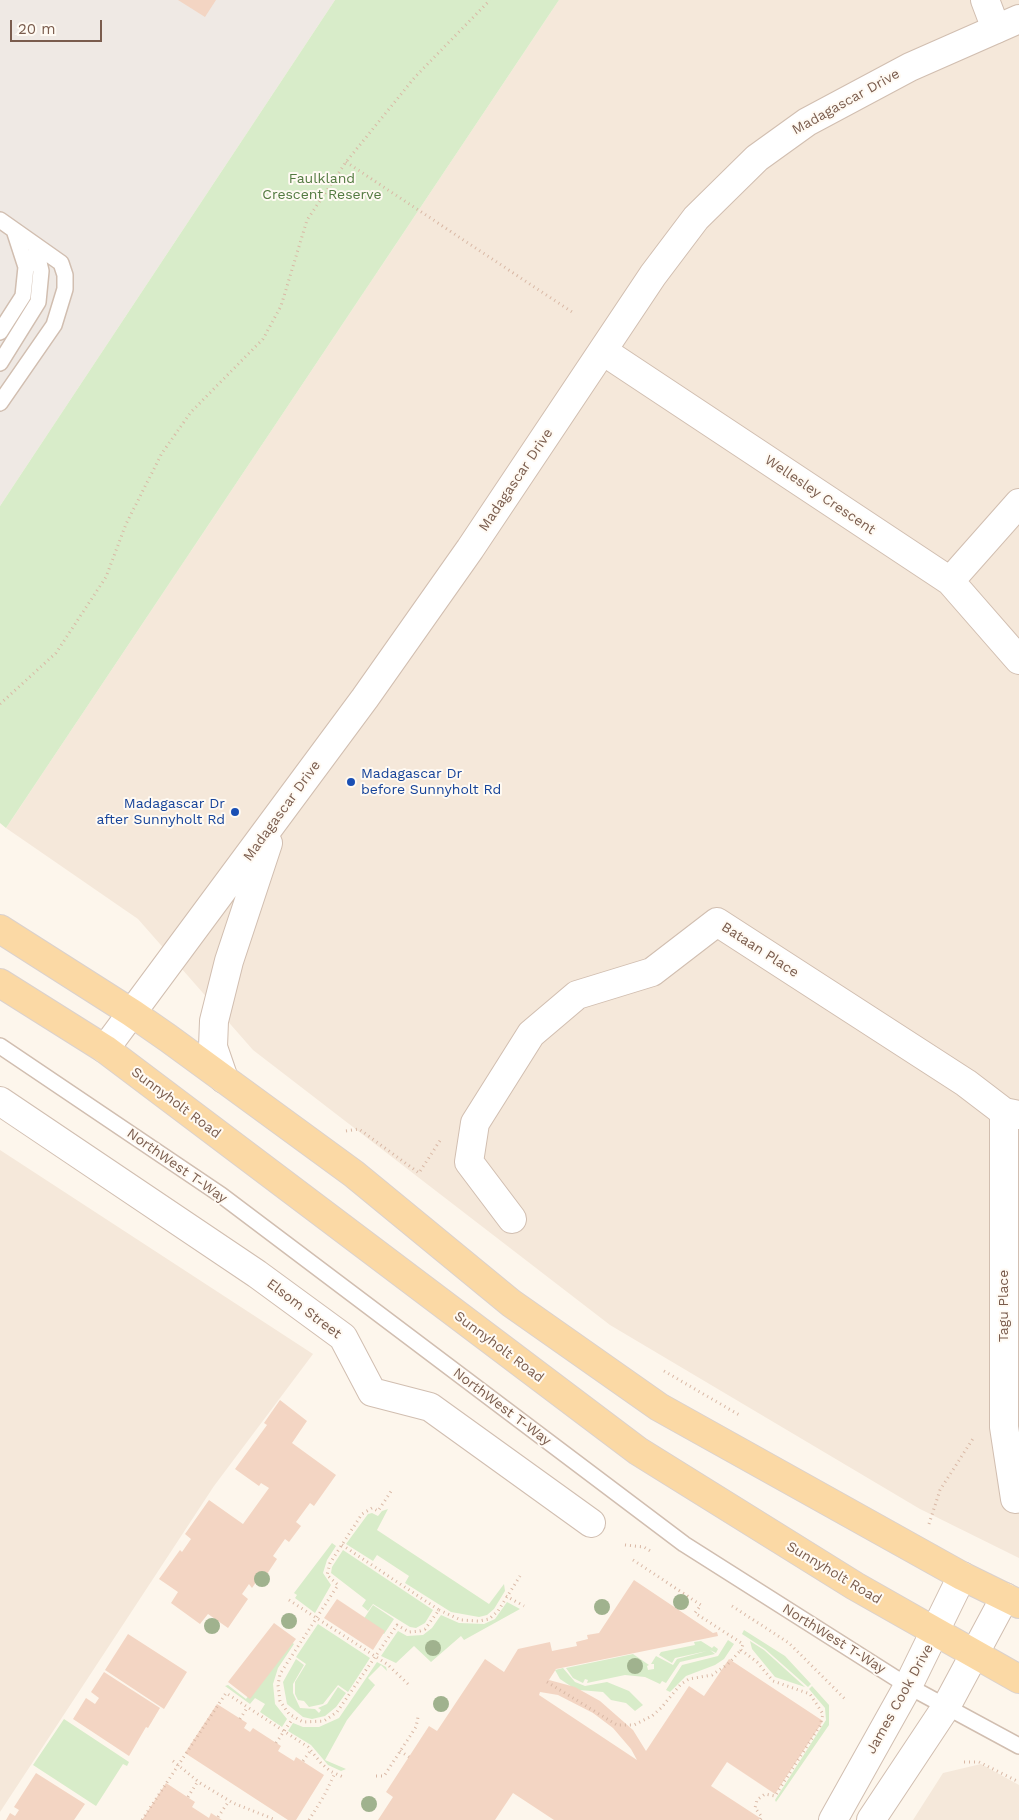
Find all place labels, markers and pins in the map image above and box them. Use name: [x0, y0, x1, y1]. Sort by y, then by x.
place label: Madagascar Dr before Sunnyholt Rd: [361, 766, 501, 799]
marker: Madagascar Dr before Sunnyholt Rd: [345, 776, 357, 788]
place label: Madagascar Dr after Sunnyholt Rd: [96, 796, 225, 829]
marker: Madagascar Dr after Sunnyholt Rd: [229, 806, 241, 818]

